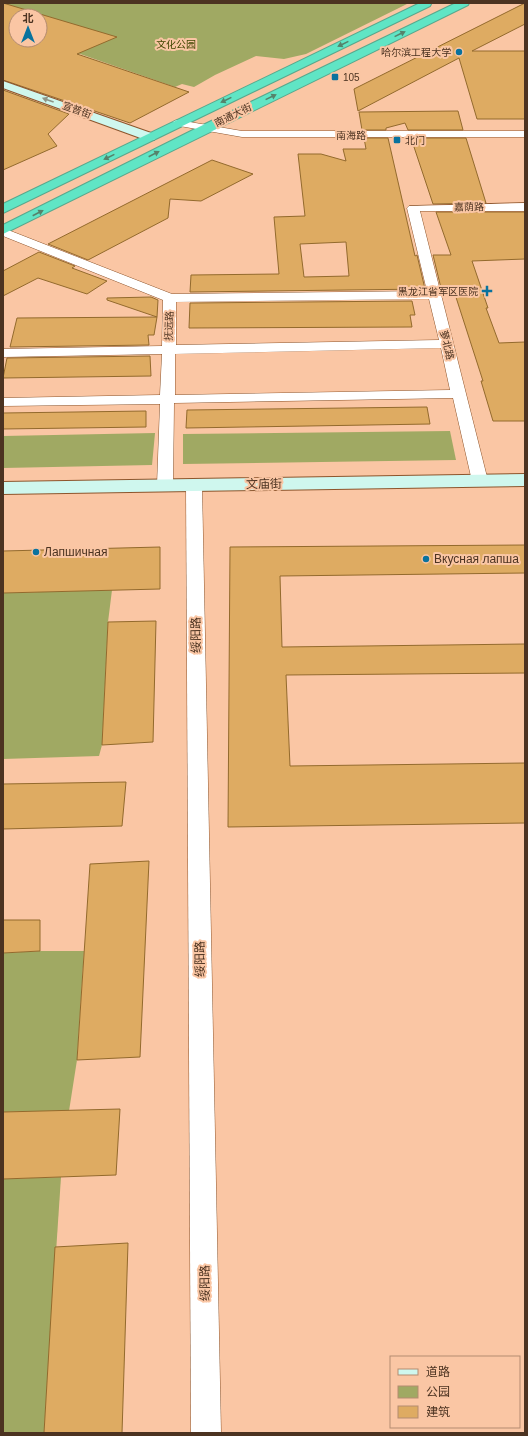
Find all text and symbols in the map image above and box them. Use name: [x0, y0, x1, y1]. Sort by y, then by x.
north arrow: [8, 8, 48, 48]
text: 北: [23, 12, 34, 24]
one-way arrow: [395, 31, 406, 37]
park label: 文化公园: [156, 39, 196, 50]
one-way arrow: [338, 41, 349, 47]
place label: 哈尔滨工程大学: [381, 47, 451, 58]
marker: 哈尔滨工程大学: [454, 47, 464, 57]
marker: 105: [330, 72, 340, 82]
place label: 105: [343, 72, 360, 83]
one-way arrow: [265, 94, 276, 100]
one-way arrow: [41, 96, 53, 102]
one-way arrow: [220, 97, 232, 103]
street label: 宣普街: [61, 100, 93, 120]
street label: 南通大街: [213, 101, 253, 129]
street label: 南海路: [336, 130, 366, 141]
marker: 北门: [392, 135, 402, 145]
place label: 北门: [405, 135, 425, 146]
one-way arrow: [148, 151, 160, 157]
one-way arrow: [103, 154, 115, 160]
street label: 嘉荫路: [454, 201, 484, 213]
one-way arrow: [32, 209, 44, 216]
marker: 黑龙江省军区医院: [481, 285, 493, 297]
place label: 黑龙江省军区医院: [398, 286, 478, 297]
street label: 抚远路: [163, 311, 175, 341]
street label: 萝北路: [438, 329, 456, 361]
street label: 文庙街: [246, 477, 282, 491]
place label: Лапшичная: [44, 545, 107, 559]
marker: Лапшичная: [31, 547, 41, 557]
place label: Вкусная лапша: [434, 552, 519, 566]
marker: Вкусная лапша: [421, 554, 431, 564]
street label: 绥阳路: [189, 617, 203, 653]
street label: 绥阳路: [193, 941, 207, 977]
street label: 绥阳路: [198, 1265, 212, 1301]
legend: [390, 1356, 520, 1428]
text: 道路: [426, 1365, 450, 1379]
text: 公园: [426, 1385, 450, 1399]
text: 建筑: [426, 1405, 450, 1419]

